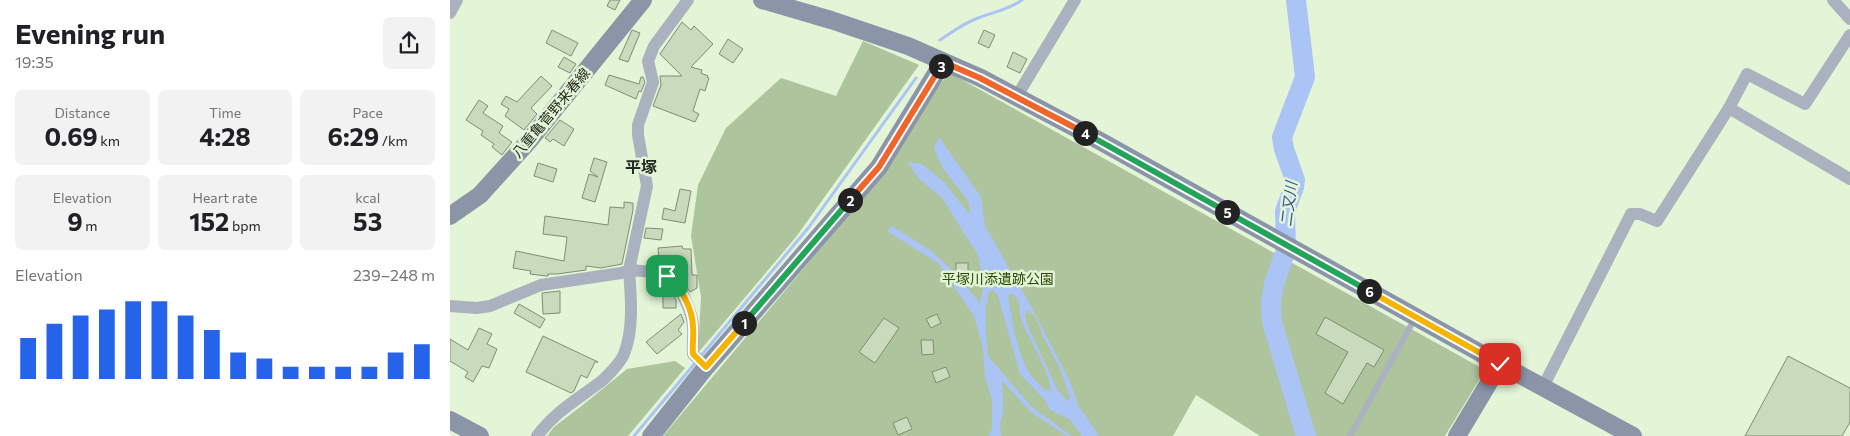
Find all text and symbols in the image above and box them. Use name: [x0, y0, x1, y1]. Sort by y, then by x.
text: Evening run: [15, 16, 165, 50]
button: share: [383, 17, 435, 69]
text: 19:35: [15, 52, 54, 71]
pin: 3: [928, 54, 954, 78]
text: 3: [937, 58, 946, 75]
street label: 八重亀菅野来春線: [508, 64, 593, 161]
text: Distance: [55, 104, 110, 121]
text: Time: [209, 104, 241, 121]
text: Pace: [352, 104, 383, 121]
pin: 4: [1072, 120, 1098, 146]
text: 0.69: [45, 121, 98, 151]
text: 4:28: [199, 121, 251, 151]
text: 6:29: [328, 121, 379, 151]
text: 4: [1081, 125, 1090, 142]
text: km: [98, 132, 120, 149]
text: /km: [379, 132, 408, 149]
district label: 平塚: [625, 157, 657, 176]
water label: 二又川: [1276, 178, 1300, 227]
pin: 2: [838, 188, 862, 212]
text: Elevation: [53, 189, 112, 206]
text: Heart rate: [192, 189, 258, 206]
text: kcal: [355, 189, 380, 206]
text: 2: [847, 192, 854, 209]
pin: 5: [1214, 200, 1240, 224]
text: 5: [1223, 204, 1232, 221]
text: 9: [67, 206, 83, 236]
text: 152: [189, 206, 229, 236]
text: 53: [353, 206, 382, 236]
text: m: [83, 217, 98, 234]
text: bpm: [229, 217, 261, 234]
pin: [646, 255, 688, 297]
icon: arrive: [653, 262, 681, 290]
text: Elevation: [15, 265, 83, 284]
text: 239–248 m: [353, 265, 435, 284]
park label: 平塚川添遺跡公園: [942, 270, 1054, 287]
pin: 6: [1356, 278, 1382, 304]
text: 6: [1365, 283, 1374, 300]
pin: 1: [732, 310, 756, 336]
text: 1: [741, 315, 748, 332]
pin: [1479, 343, 1521, 385]
icon: check: [1486, 350, 1514, 378]

